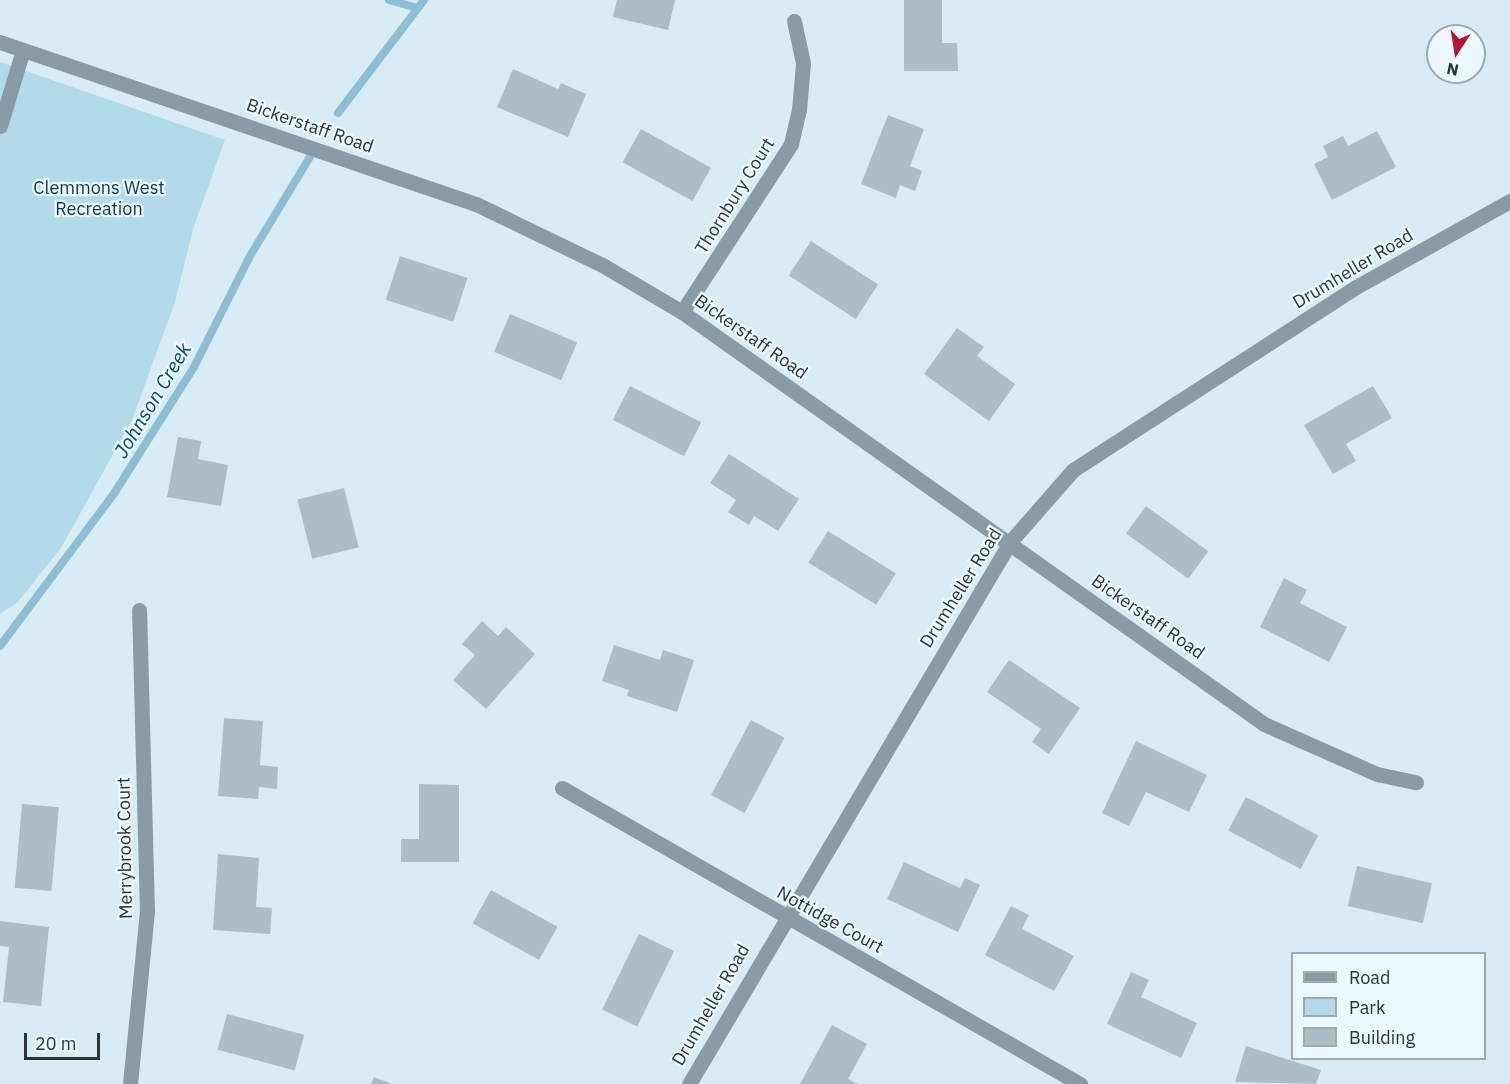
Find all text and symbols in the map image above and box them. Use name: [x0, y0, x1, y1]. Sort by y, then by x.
north arrow: [1426, 24, 1486, 84]
text: N: [1445, 59, 1460, 81]
street label: Bickerstaff Road: [244, 94, 376, 158]
street label: Thornbury Court: [691, 134, 779, 258]
park label: Clemmons West Recreation: [33, 178, 165, 220]
street label: Drumheller Road: [1289, 225, 1417, 313]
street label: Bickerstaff Road: [690, 290, 812, 384]
water label: Johnson Creek: [108, 338, 196, 462]
street label: Drumheller Road: [916, 524, 1006, 652]
street label: Bickerstaff Road: [1087, 570, 1209, 664]
street label: Merrybrook Court: [113, 777, 137, 919]
street label: Nottidge Court: [773, 882, 887, 958]
street label: Drumheller Road: [668, 940, 754, 1070]
legend: [1291, 952, 1486, 1060]
text: Road: [1349, 966, 1390, 989]
text: Park: [1349, 996, 1385, 1019]
scale bar: [27, 1021, 104, 1059]
text: Building: [1349, 1026, 1415, 1049]
text: 20 m: [35, 1032, 77, 1055]

